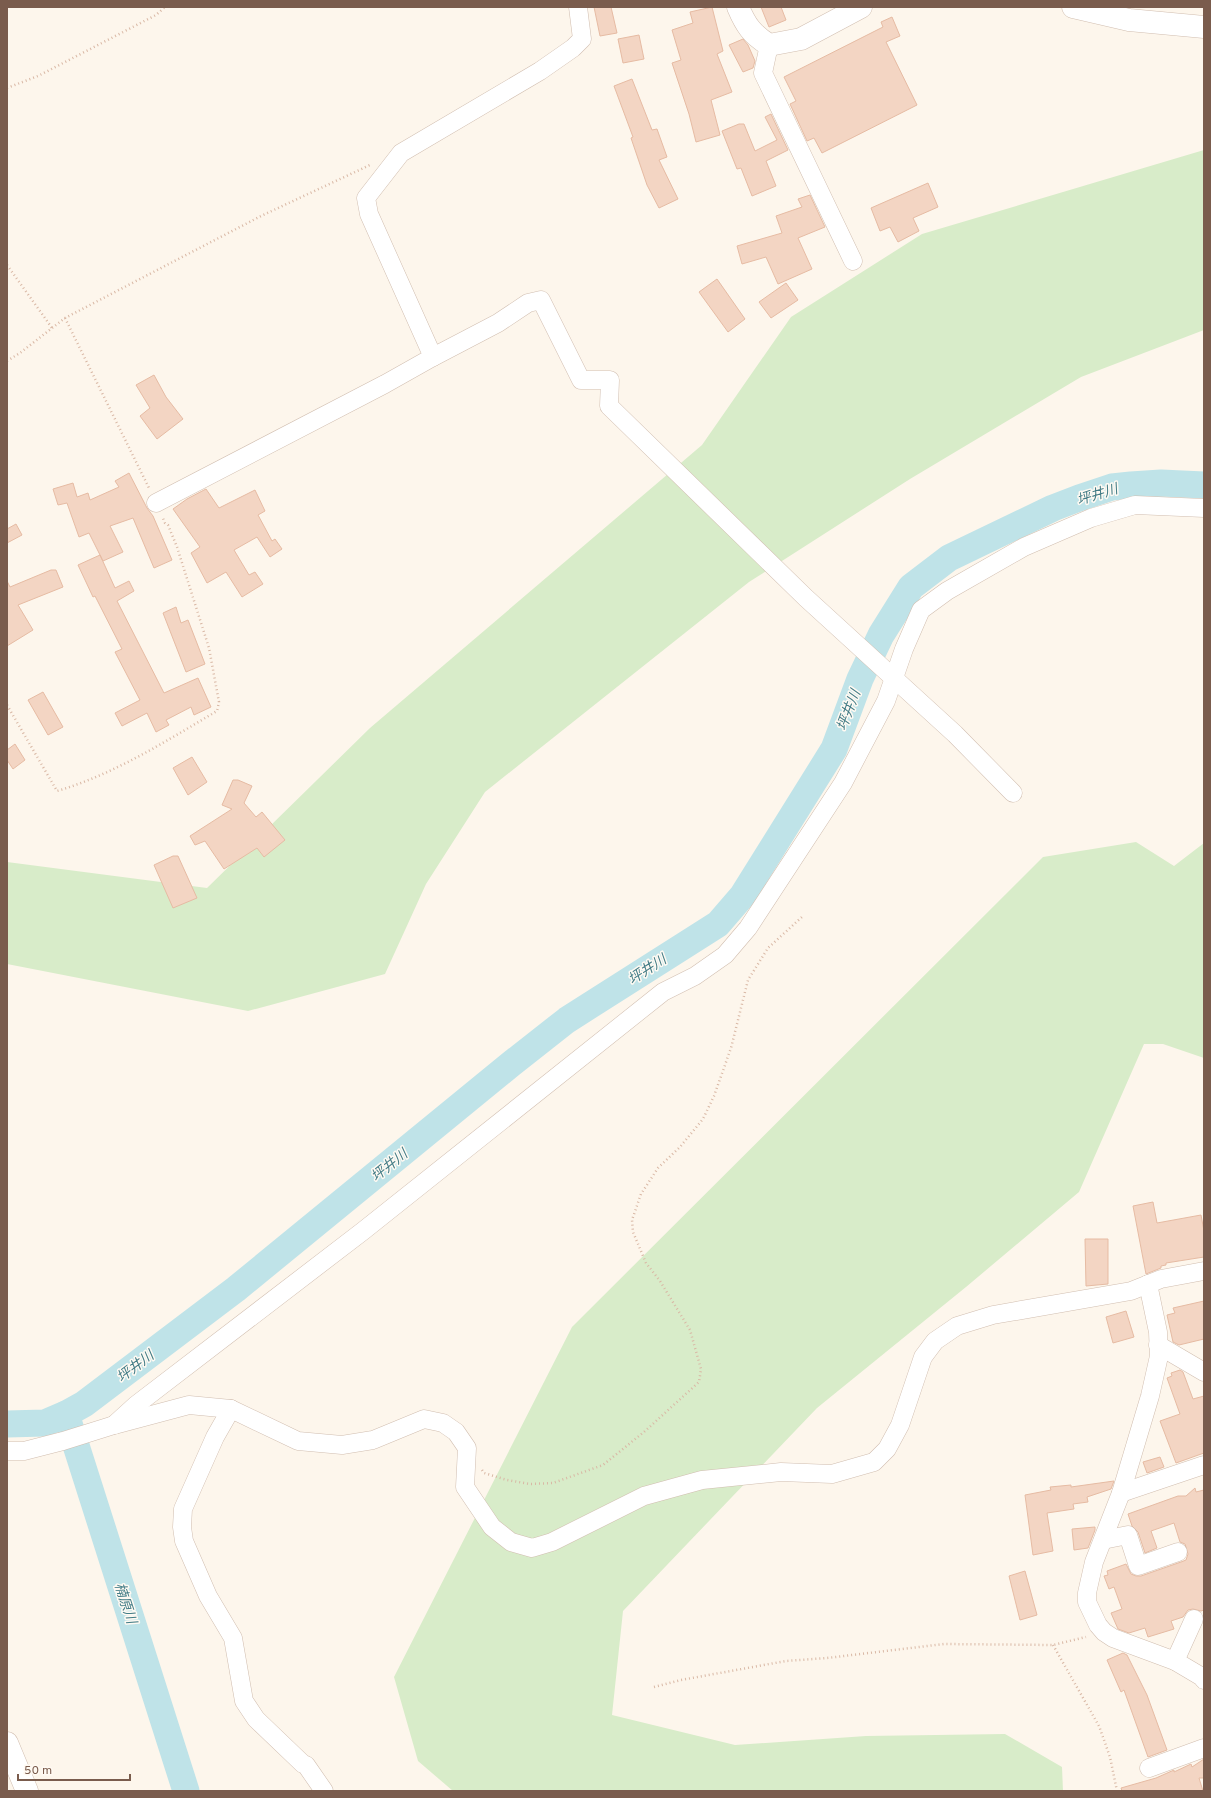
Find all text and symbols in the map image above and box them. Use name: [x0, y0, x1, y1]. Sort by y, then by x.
water label: 坪井川: [1075, 481, 1122, 510]
water label: 坪井川: [834, 686, 866, 733]
water label: 坪井川: [626, 951, 672, 989]
water label: 坪井川: [368, 1145, 413, 1186]
water label: 坪井川: [114, 1347, 159, 1387]
water label: 楠原川: [110, 1581, 140, 1628]
scale bar: [18, 1756, 130, 1782]
text: 50 m: [24, 1763, 52, 1779]

